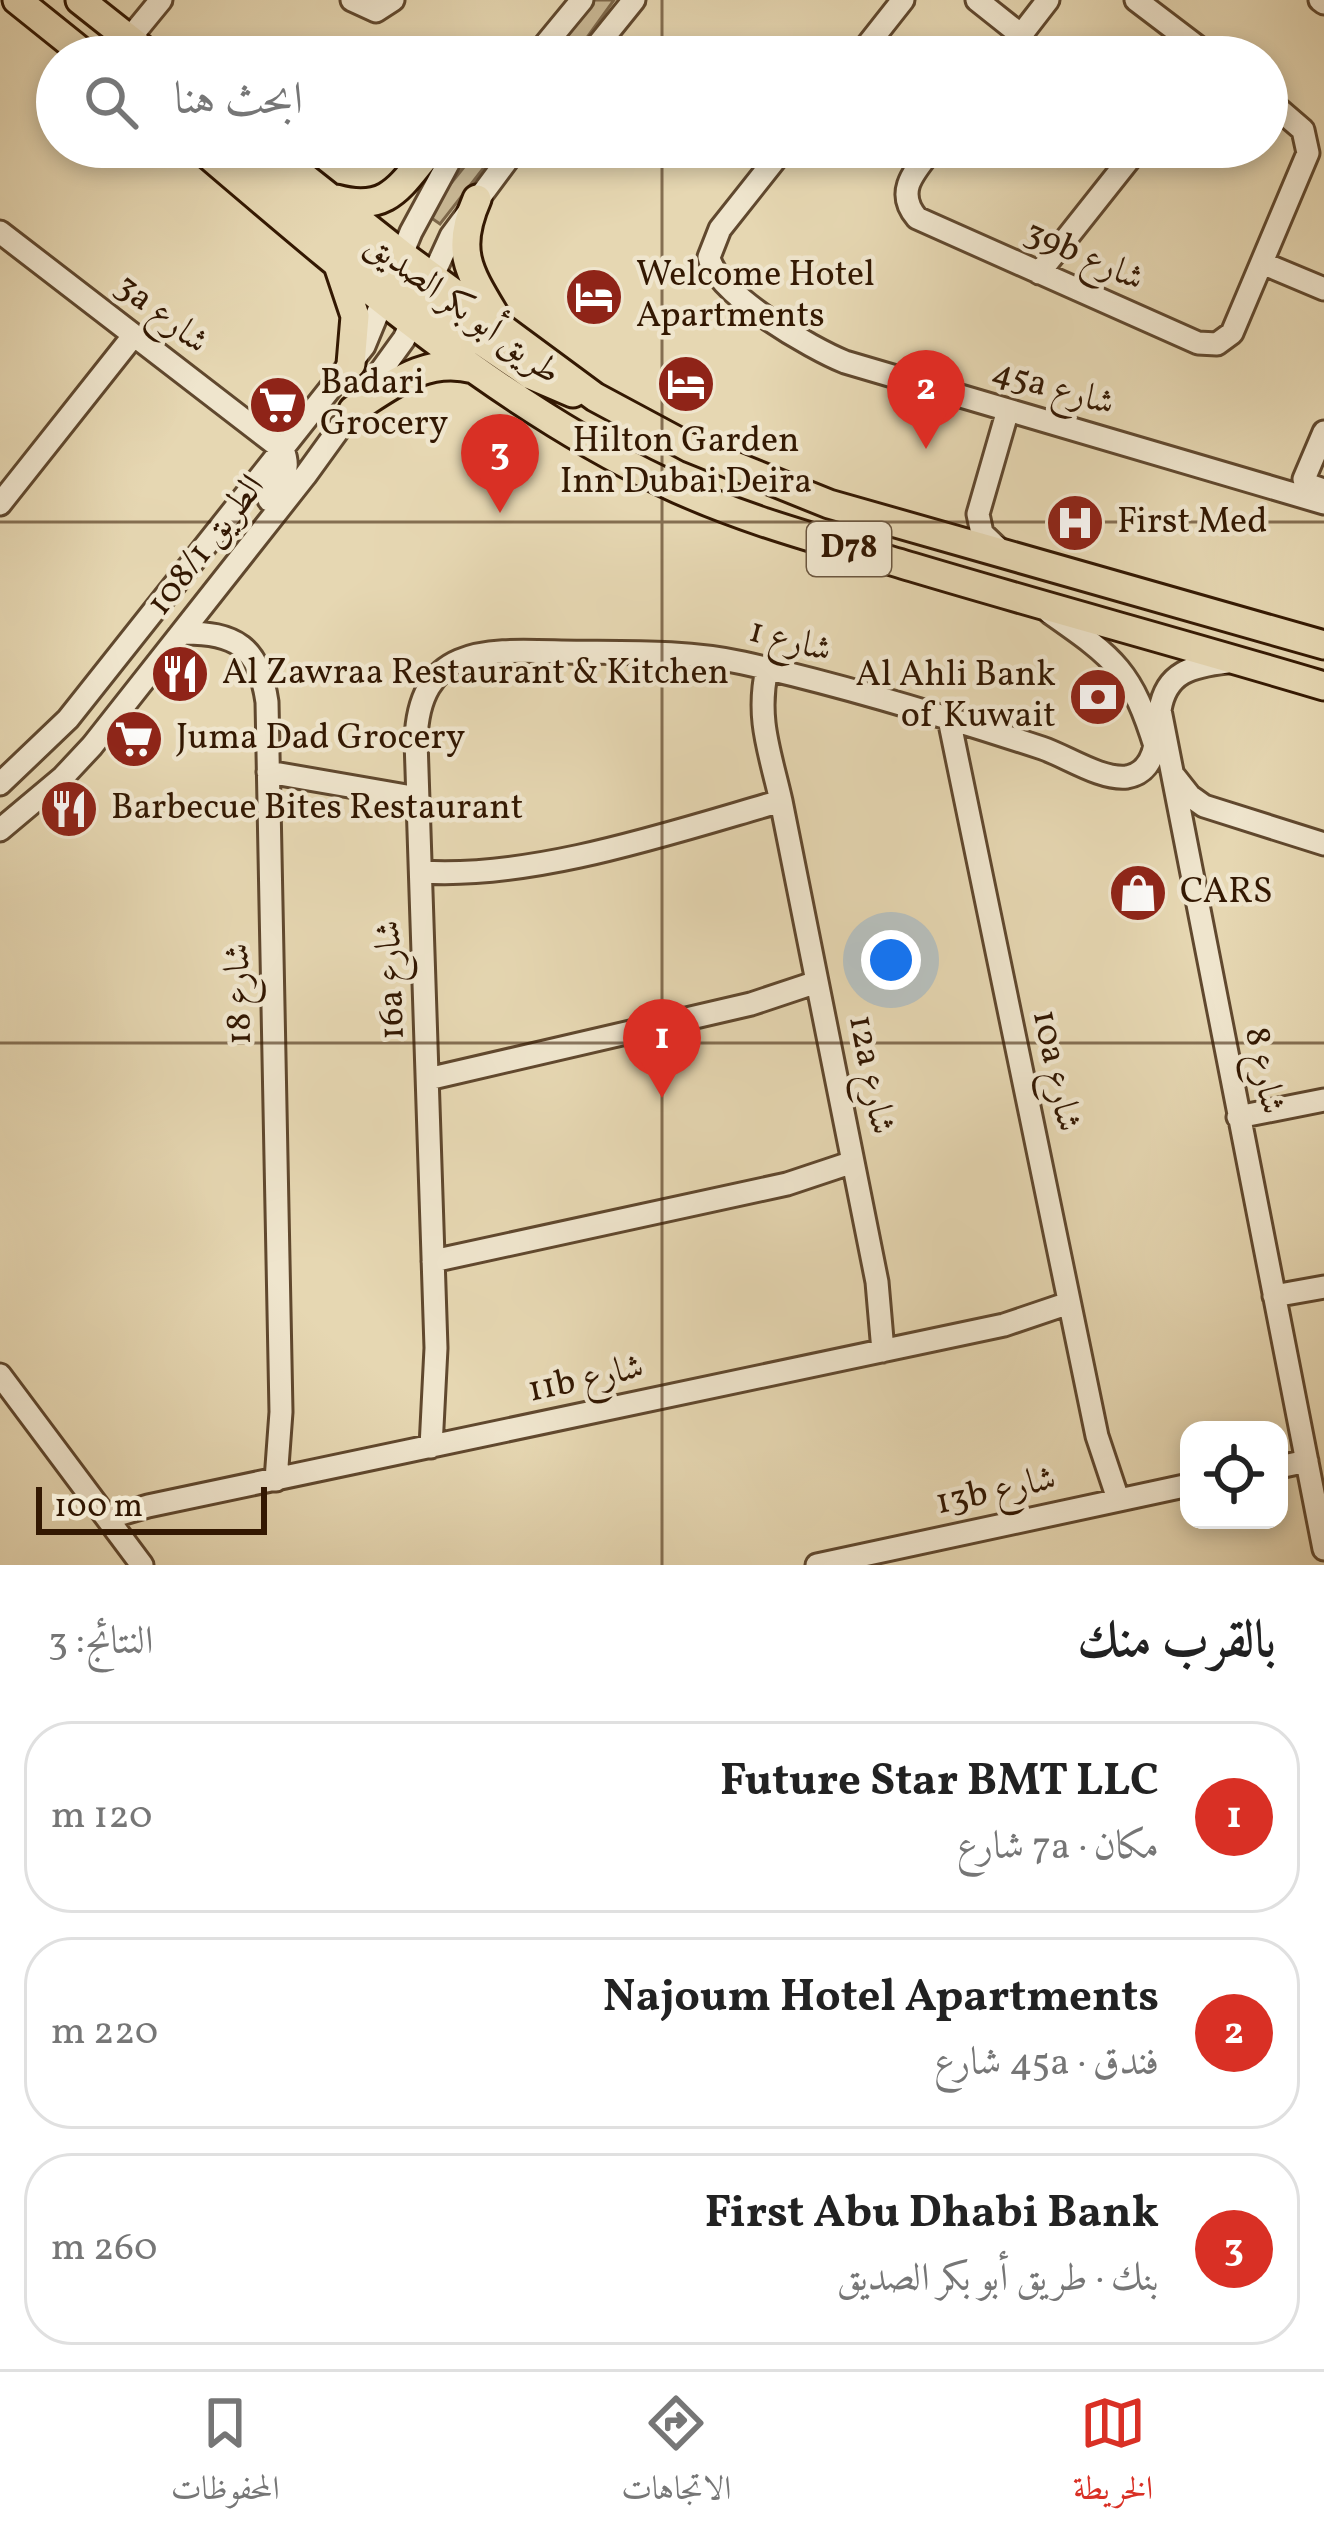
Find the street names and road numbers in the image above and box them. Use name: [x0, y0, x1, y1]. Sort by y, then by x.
street label: 39b شارع: [1016, 209, 1152, 307]
street label: طريق أبو بكر الصديق: [354, 219, 572, 398]
street label: 3a شارع: [103, 263, 218, 369]
street label: 45a شارع: [985, 348, 1120, 432]
street label: 108/1 الطريق: [136, 465, 278, 627]
road number: D78: [807, 522, 891, 576]
street label: شارع 1: [743, 607, 837, 679]
street label: 16a شارع: [365, 919, 421, 1041]
street label: شارع 18: [214, 943, 268, 1045]
street label: 10a شارع: [1016, 1006, 1092, 1137]
street label: 12a شارع: [832, 1011, 906, 1140]
street label: شارع 8: [1228, 1023, 1296, 1119]
street label: 11b شارع: [523, 1343, 649, 1419]
street label: 13b شارع: [931, 1455, 1061, 1531]

